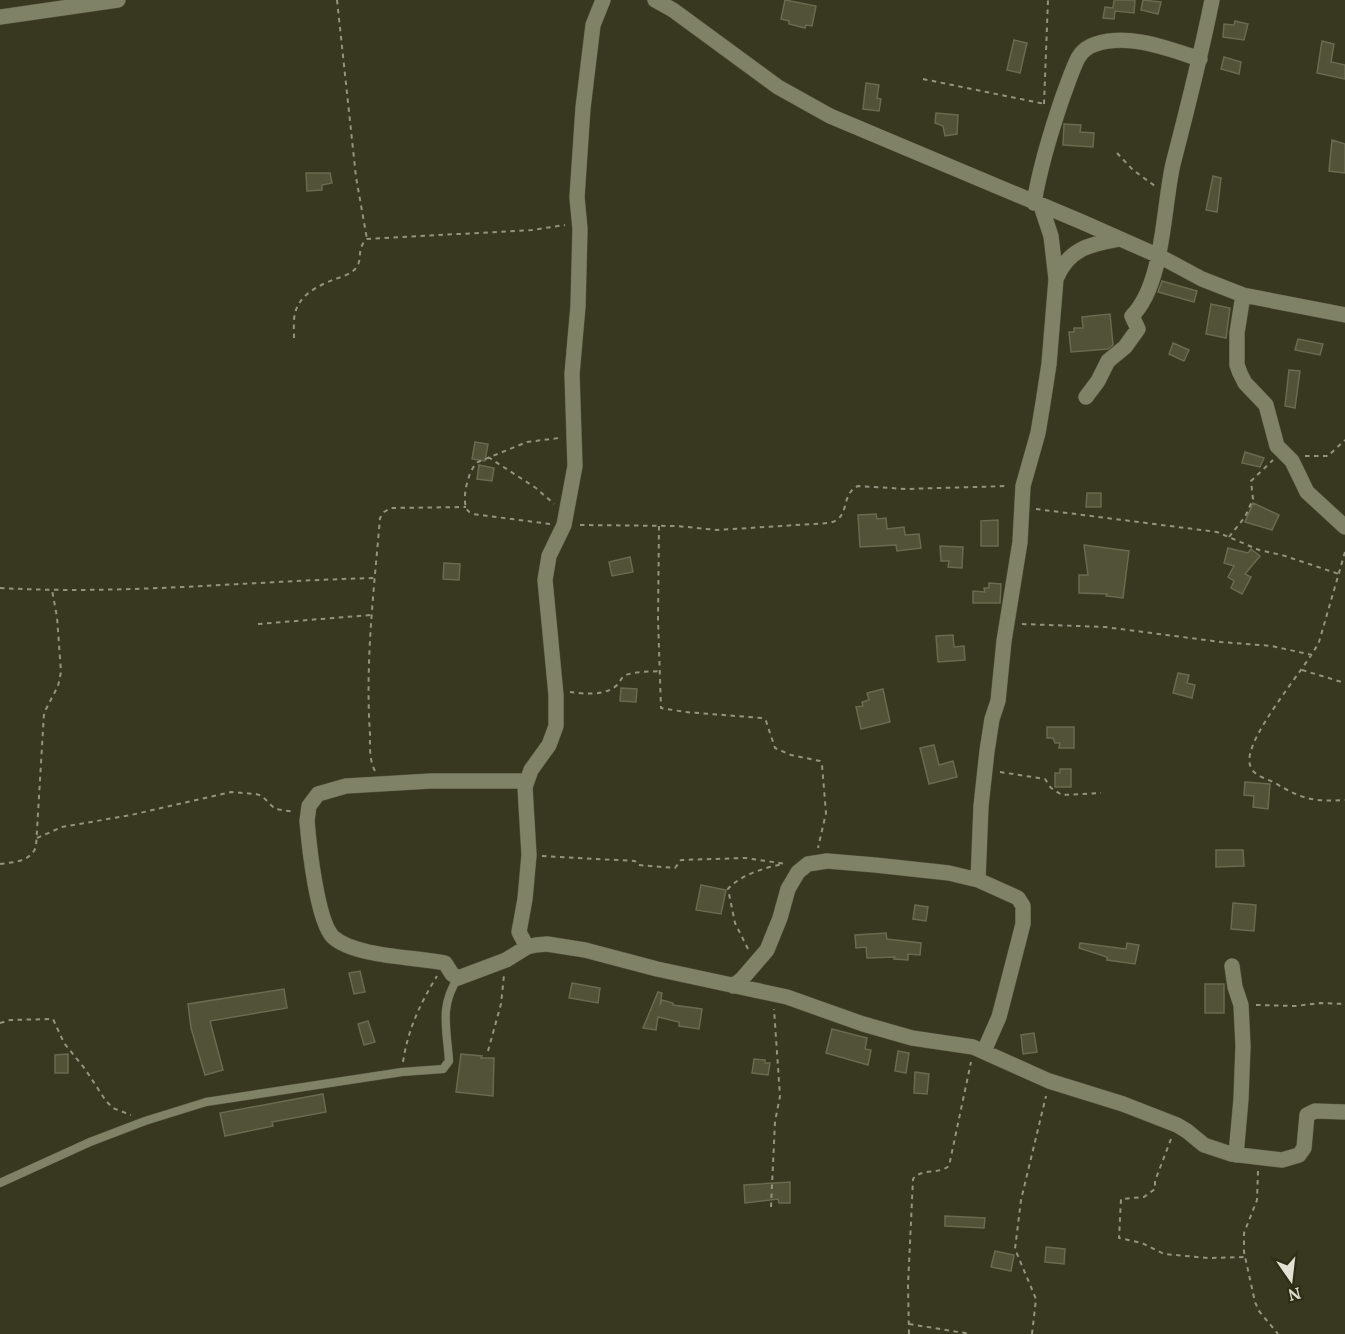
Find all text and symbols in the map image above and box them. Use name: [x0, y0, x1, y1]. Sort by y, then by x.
north arrow: [1261, 1250, 1321, 1310]
text: N: [1286, 1282, 1303, 1307]

